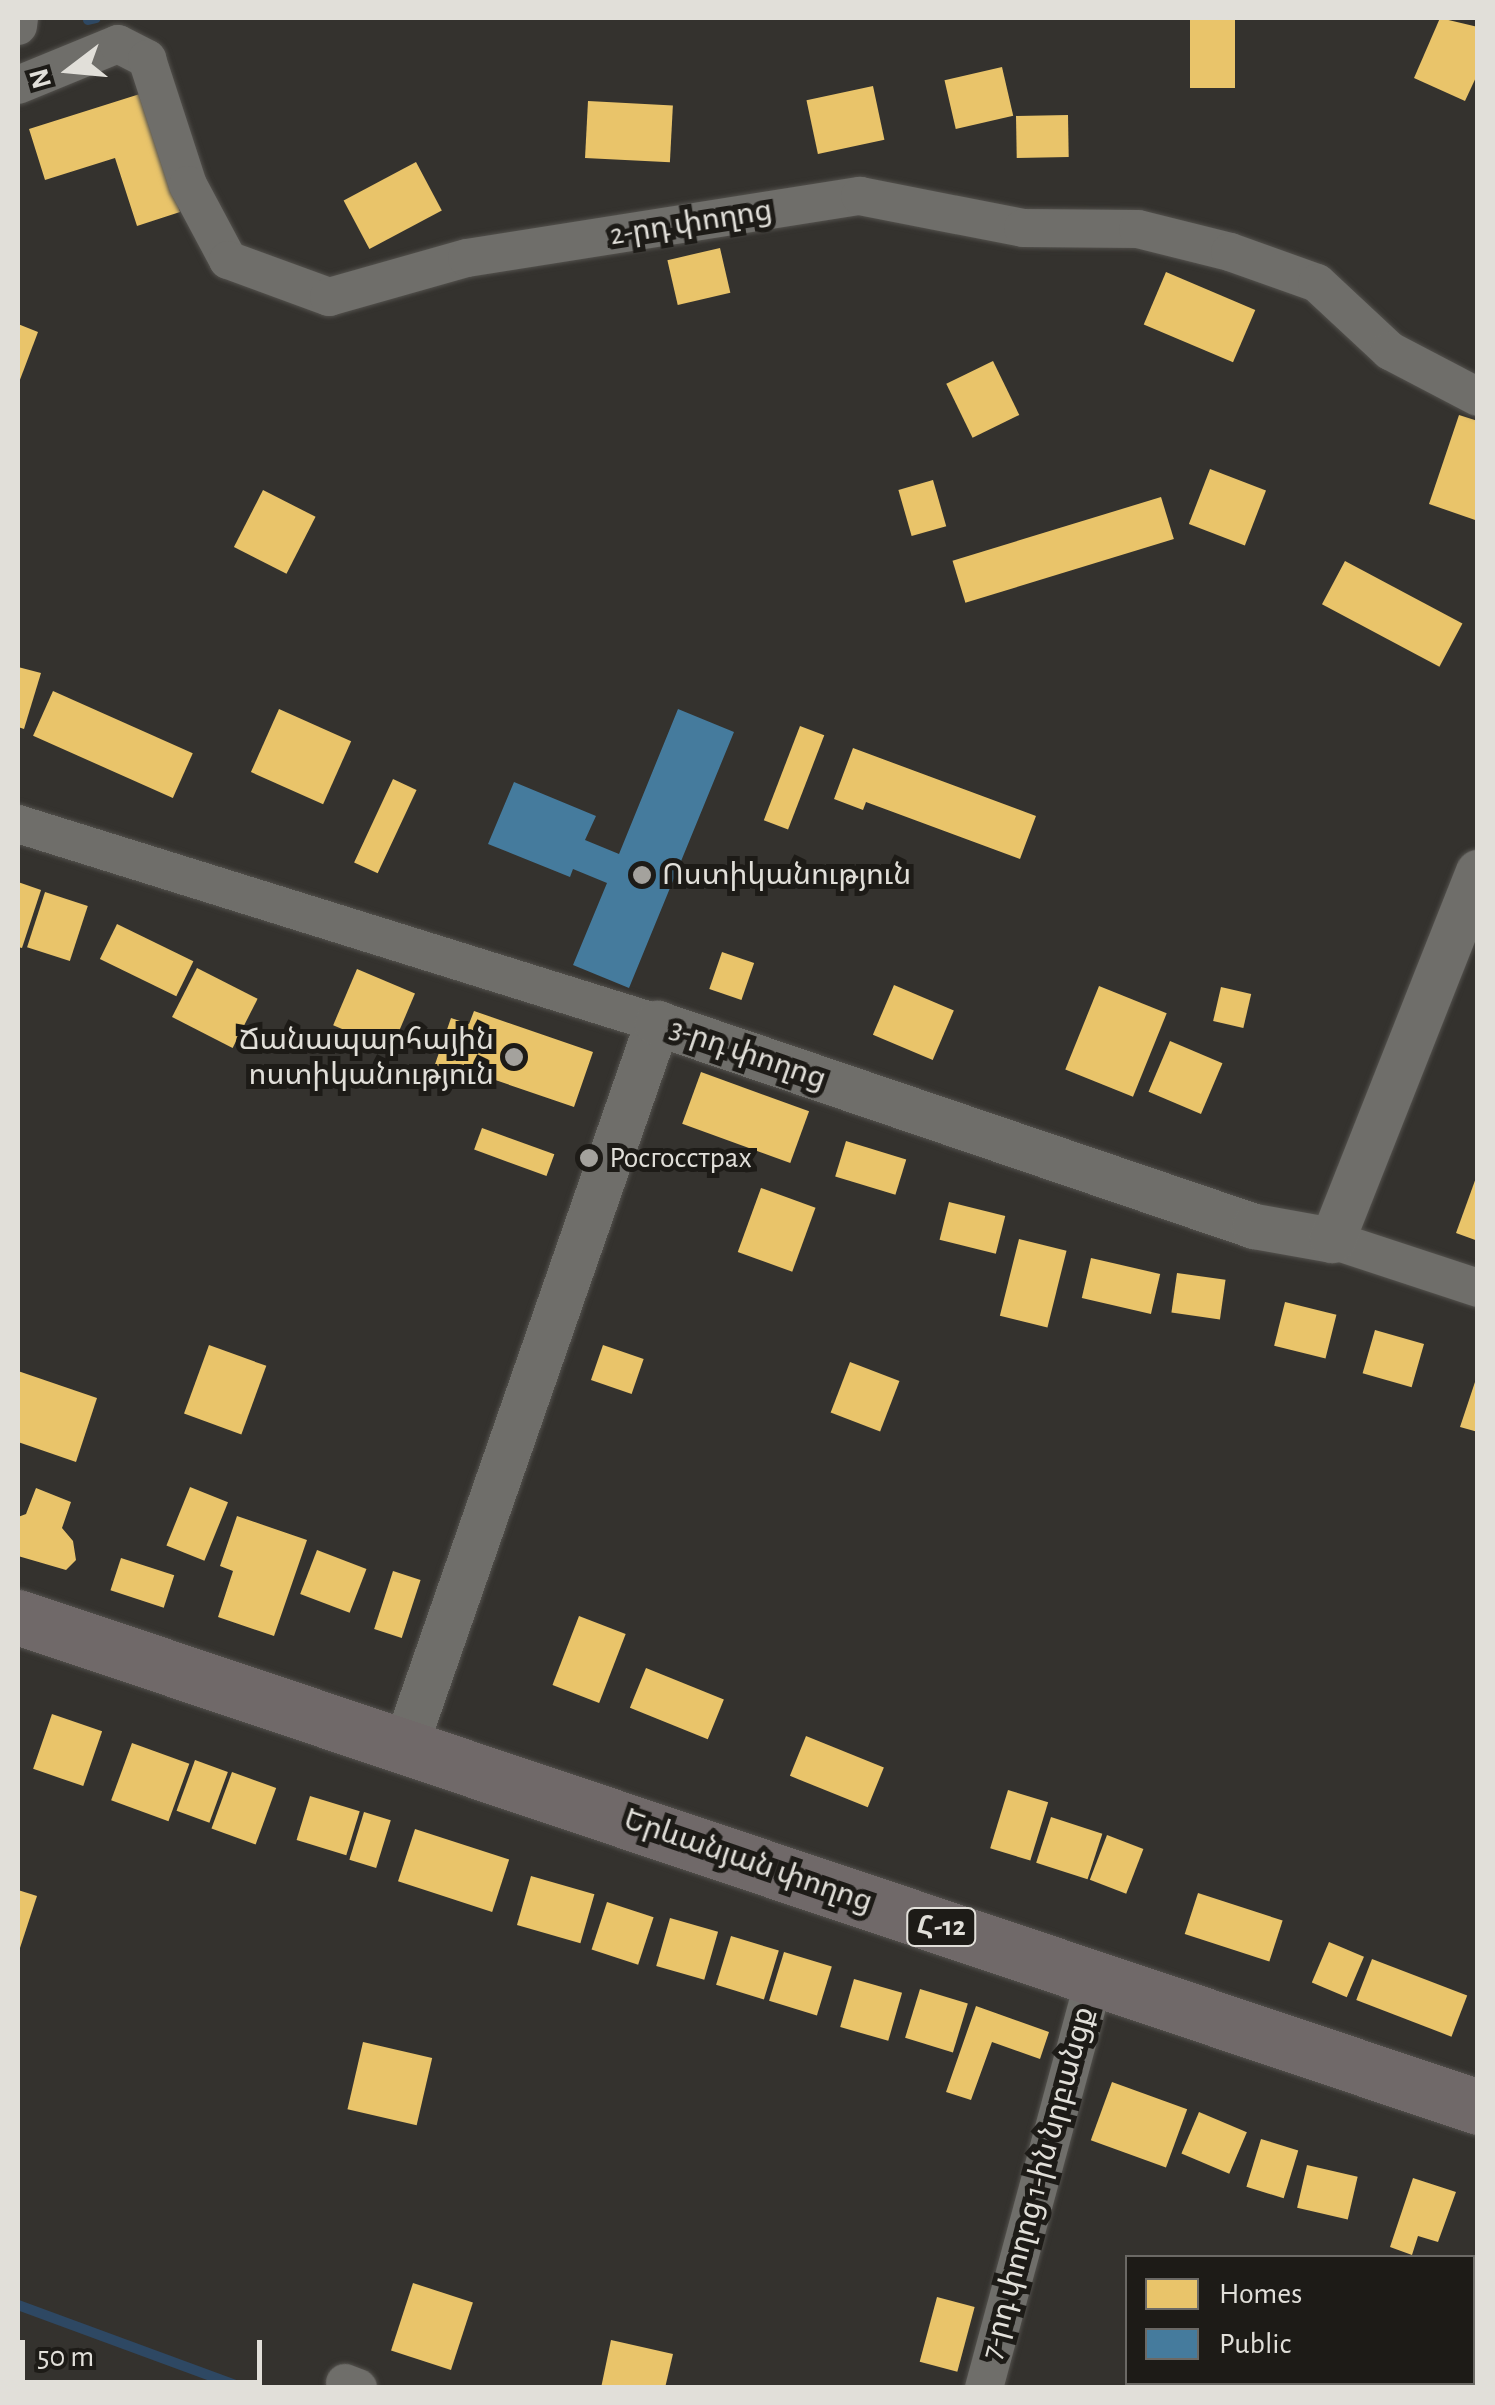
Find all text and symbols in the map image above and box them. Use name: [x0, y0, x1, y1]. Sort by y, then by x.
north arrow: [20, 20, 120, 120]
text: N: [25, 65, 57, 91]
street label: 2-րդ փողոց: [607, 192, 775, 254]
place label: Ոստիկանություն: [662, 857, 911, 893]
marker: Ոստիկանություն: [631, 864, 653, 886]
street label: 3-րդ փողոց: [665, 1011, 831, 1097]
place label: Ճանապարհային ոստիկանություն: [239, 1022, 494, 1092]
marker: Ճանապարհային ոստիկանություն: [503, 1046, 525, 1068]
place label: Росгосстрах: [609, 1140, 752, 1176]
marker: Росгосстрах: [578, 1147, 600, 1169]
street label: Երևանյան փողոց: [619, 1802, 877, 1920]
road number: Հ-12: [906, 1904, 976, 1950]
street label: 7-րդ փողոց 1-ին նրբանցք: [974, 2003, 1102, 2363]
legend: [1125, 2255, 1475, 2385]
text: Homes: [1219, 2279, 1302, 2309]
scale bar: [25, 2320, 268, 2382]
text: Public: [1219, 2329, 1291, 2359]
text: 50 m: [37, 2342, 94, 2372]

